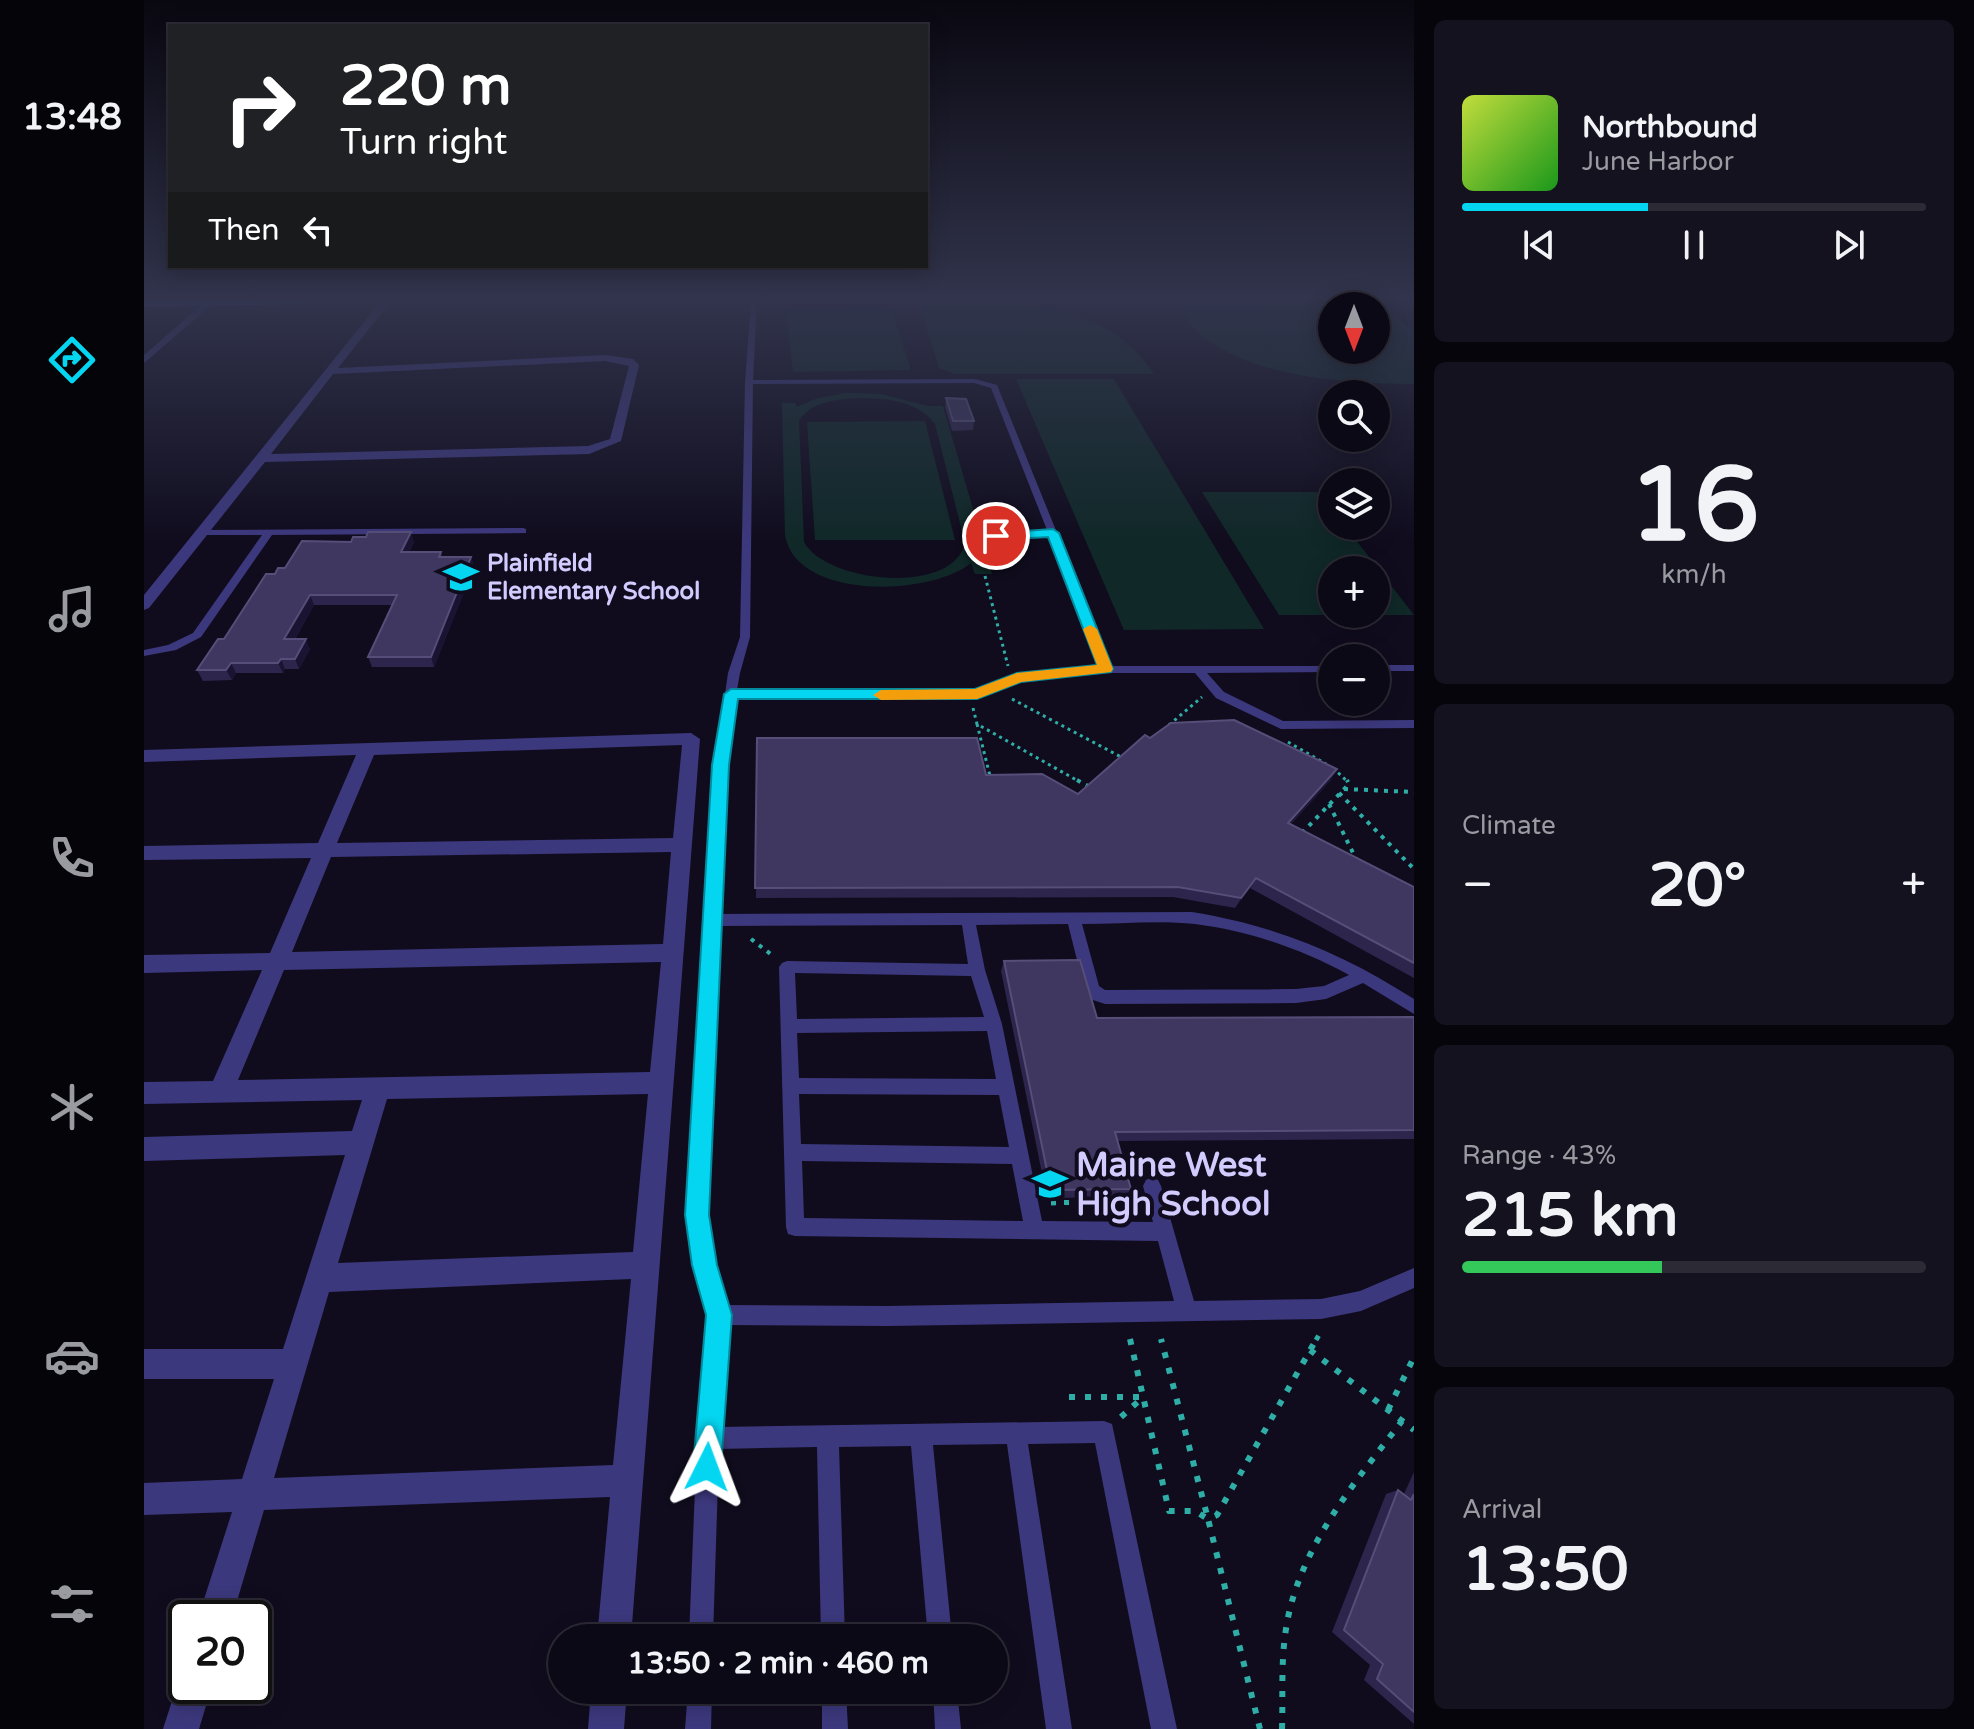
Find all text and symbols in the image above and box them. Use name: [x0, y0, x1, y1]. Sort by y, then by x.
text: 220 m: [340, 53, 511, 120]
icon: right: [208, 56, 312, 160]
text: 13:48: [22, 96, 122, 139]
text: Northbound: [1582, 109, 1758, 146]
text: Turn right: [340, 121, 507, 164]
text: June Harbor: [1582, 146, 1734, 177]
icon: left: [296, 208, 340, 252]
text: Then: [208, 212, 280, 249]
icon: previous: [1517, 223, 1561, 267]
icon: pause: [1672, 223, 1716, 267]
icon: next: [1827, 223, 1871, 267]
north arrow: [1318, 292, 1390, 364]
map controls: [1318, 292, 1390, 716]
icon: directions: [44, 332, 100, 388]
button: search: [1318, 380, 1390, 452]
text: 16: [1629, 444, 1759, 569]
button: layers: [1318, 468, 1390, 540]
pin: [962, 502, 1030, 570]
icon: arrive: [974, 514, 1018, 558]
place label: Plainfield Elementary School: [487, 549, 700, 606]
button: +: [1318, 556, 1390, 628]
school or university icon: Plainfield Elementary School: [442, 558, 480, 596]
text: km/h: [1661, 559, 1727, 590]
icon: music: [44, 581, 100, 637]
button: −: [1318, 644, 1390, 716]
text: Climate: [1462, 810, 1556, 841]
icon: phone: [44, 830, 100, 886]
text: 20°: [1648, 850, 1746, 922]
text: −: [1462, 859, 1493, 912]
text: +: [1901, 859, 1926, 912]
icon: climate: [44, 1079, 100, 1135]
text: Range · 43%: [1462, 1140, 1616, 1171]
place label: Maine West High School: [1076, 1145, 1270, 1225]
school or university icon: Maine West High School: [1031, 1165, 1069, 1203]
text: 215 km: [1462, 1180, 1678, 1252]
icon: car: [44, 1328, 100, 1384]
position arrow: [665, 1425, 749, 1509]
text: Arrival: [1462, 1494, 1542, 1525]
text: 13:50: [1462, 1534, 1628, 1606]
icon: filters: [44, 1576, 100, 1632]
speed limit sign: 20: [168, 1600, 272, 1704]
text: 13:50 · 2 min · 460 m: [627, 1645, 929, 1682]

